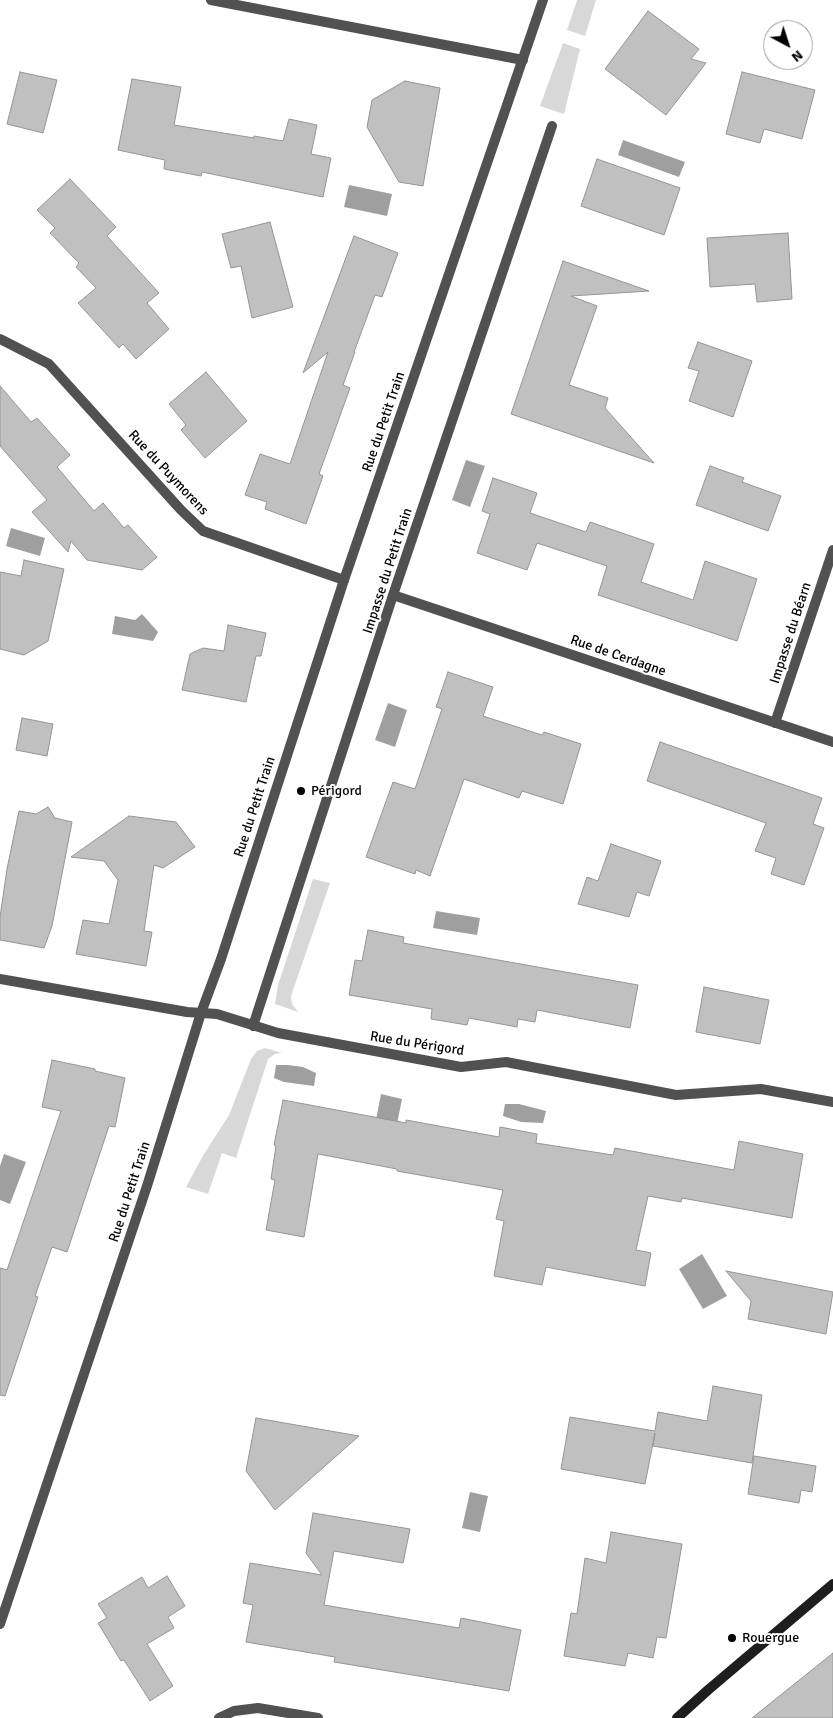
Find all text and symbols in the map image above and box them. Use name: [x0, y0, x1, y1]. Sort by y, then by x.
north arrow: [763, 20, 813, 70]
text: N: [788, 46, 807, 66]
street label: Rue du Petit Train: [359, 370, 409, 474]
street label: Rue du Puymorens: [124, 427, 212, 519]
street label: Impasse du Petit Train: [360, 506, 416, 636]
street label: Impasse du Béarn: [767, 580, 815, 686]
street label: Rue de Cerdagne: [568, 632, 668, 680]
street label: Rue du Petit Train: [231, 754, 279, 860]
place label: Périgord: [311, 783, 362, 799]
marker: Périgord: [295, 785, 307, 797]
street label: Rue du Périgord: [369, 1028, 465, 1060]
street label: Rue du Petit Train: [106, 1139, 154, 1245]
place label: Rouergue: [742, 1630, 799, 1646]
marker: Rouergue: [726, 1632, 738, 1644]

